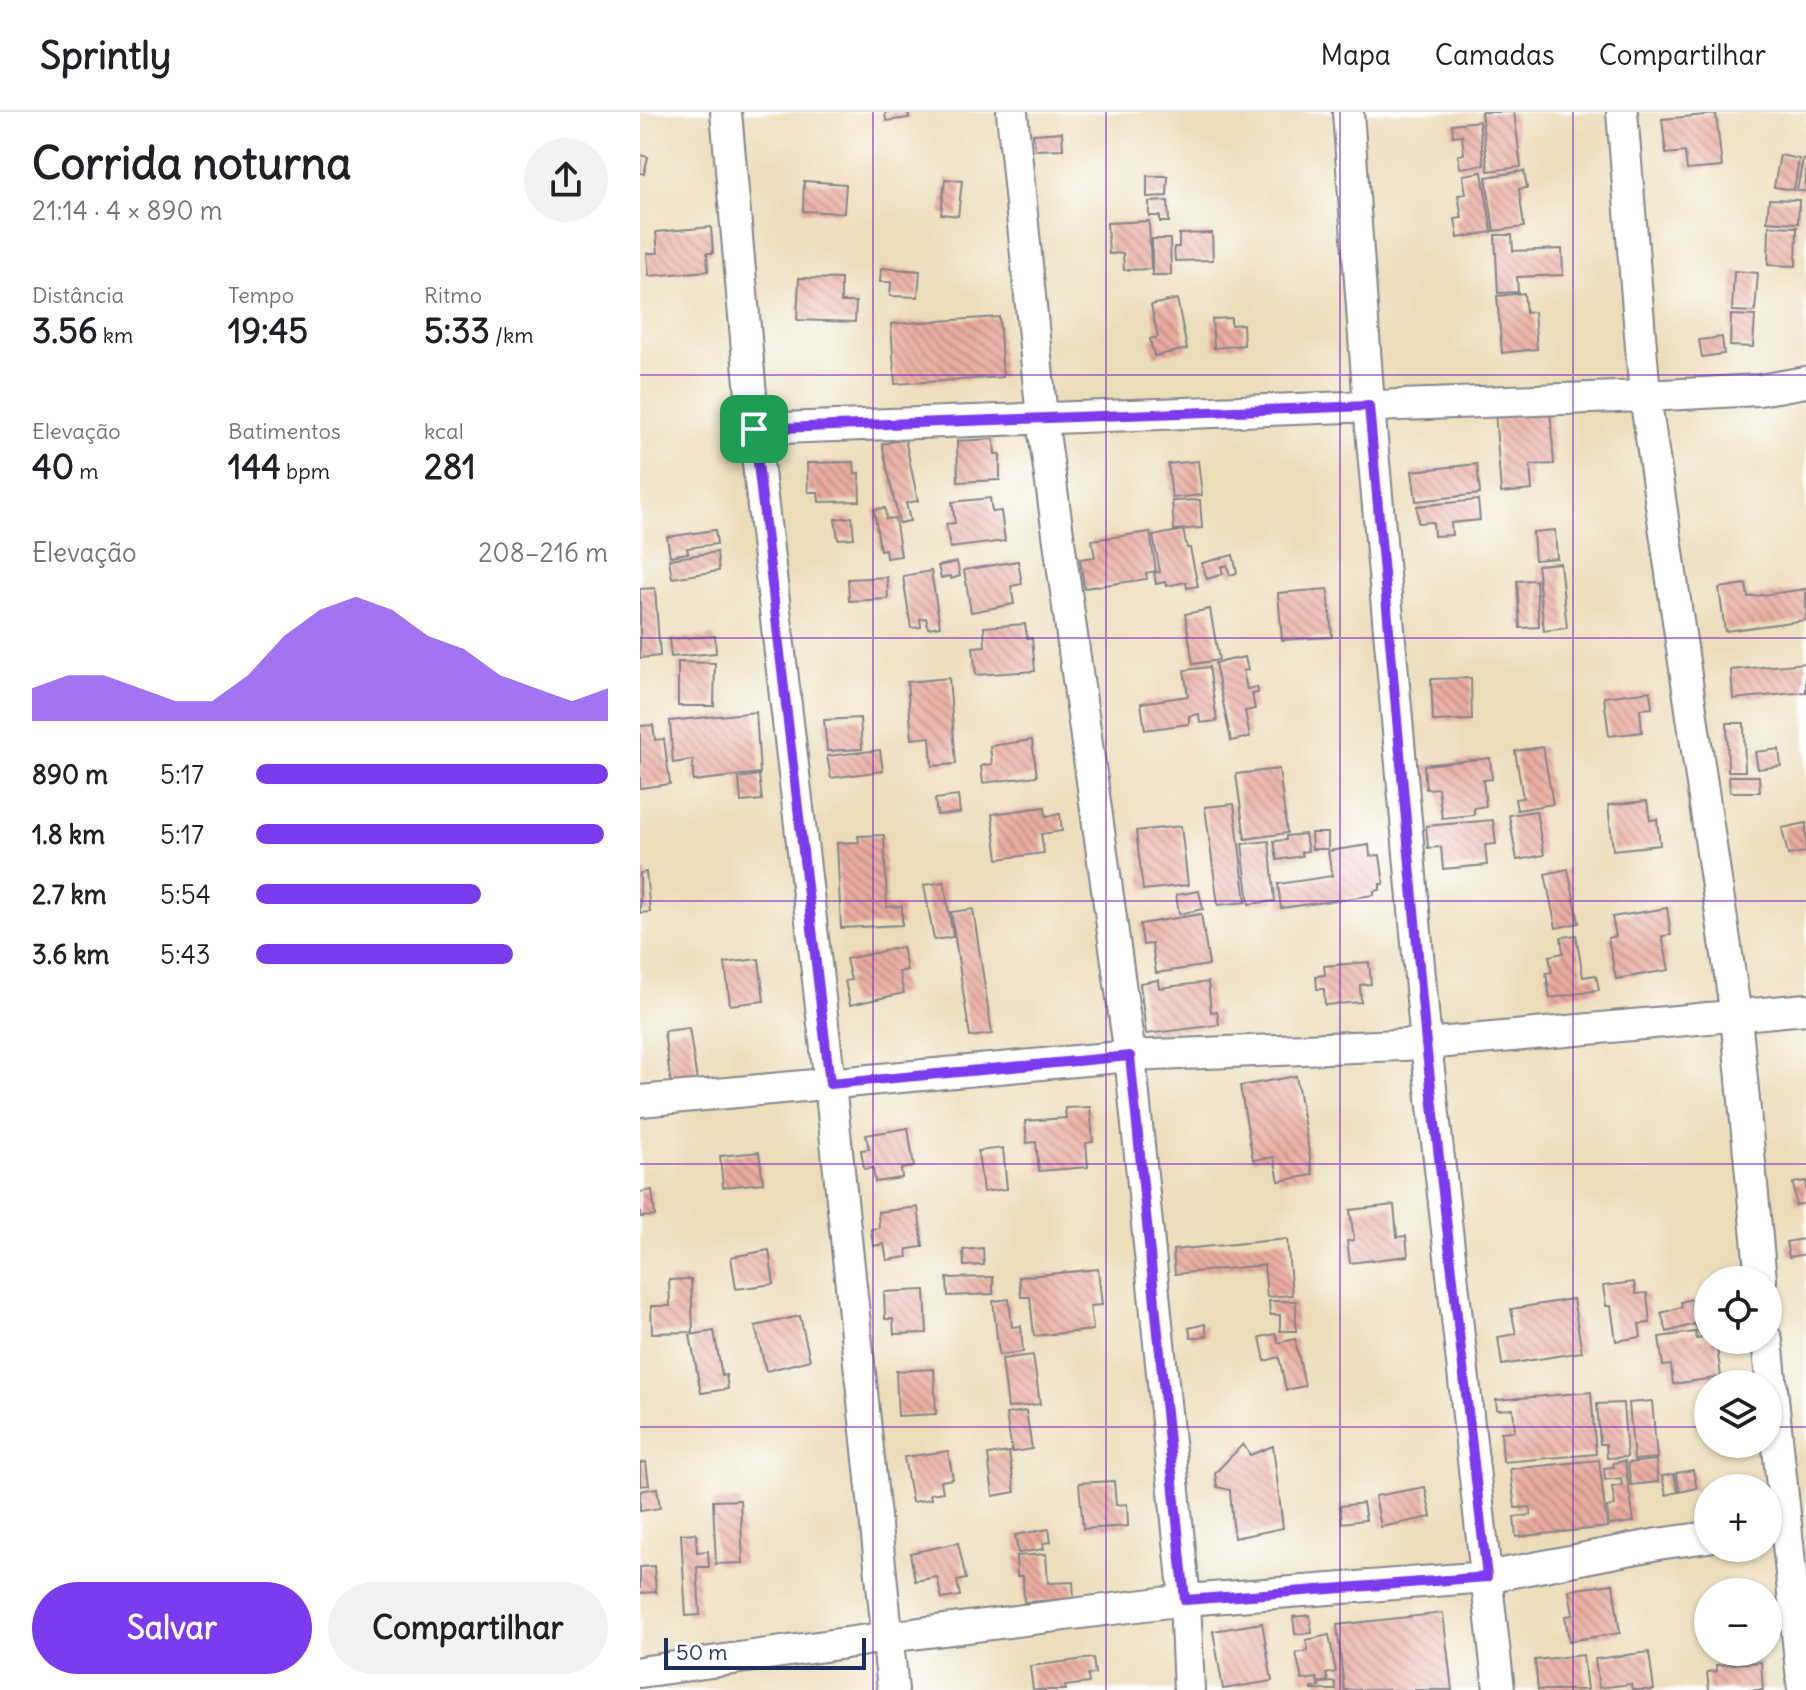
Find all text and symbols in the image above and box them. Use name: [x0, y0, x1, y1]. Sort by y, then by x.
text: Sprintly: [40, 32, 171, 79]
text: Mapa: [1320, 37, 1391, 73]
text: Camadas: [1435, 37, 1555, 73]
text: Compartilhar: [1599, 37, 1766, 73]
text: Corrida noturna: [32, 136, 351, 191]
button: share: [524, 138, 608, 222]
text: 21:14 · 4 × 890 m: [32, 194, 222, 227]
text: Distância: [32, 281, 124, 309]
text: Tempo: [228, 281, 294, 309]
text: Ritmo: [424, 281, 482, 309]
text: 3.56: [32, 309, 98, 352]
text: 19:45: [228, 309, 308, 352]
text: 5:33: [424, 309, 490, 352]
text: km: [98, 321, 133, 349]
text: /km: [490, 321, 534, 349]
pin: [720, 395, 788, 463]
icon: arrive: [732, 407, 776, 451]
text: Elevação: [32, 417, 121, 445]
text: Batimentos: [228, 417, 341, 445]
text: kcal: [424, 417, 464, 445]
text: 40: [32, 445, 74, 488]
text: 144: [228, 445, 281, 488]
text: 281: [424, 445, 476, 488]
text: m: [74, 457, 99, 485]
text: bpm: [281, 457, 330, 485]
text: Elevação: [32, 536, 137, 569]
text: 208–216 m: [478, 536, 608, 569]
text: 890 m: [32, 758, 108, 791]
text: 5:17: [160, 758, 204, 791]
text: 1.8 km: [32, 818, 105, 851]
text: 5:17: [160, 818, 204, 851]
text: 2.7 km: [32, 878, 107, 911]
text: 5:54: [160, 878, 211, 911]
text: 3.6 km: [32, 938, 109, 971]
text: 5:43: [160, 938, 211, 971]
map controls: [1694, 1266, 1782, 1666]
button: locate: [1694, 1266, 1782, 1354]
button: layers: [1694, 1370, 1782, 1458]
button: +: [1694, 1474, 1782, 1562]
button: −: [1694, 1578, 1782, 1666]
button: Salvar: [32, 1582, 312, 1674]
button: Compartilhar: [328, 1582, 608, 1674]
scale bar: [664, 1634, 866, 1670]
text: 50 m: [676, 1638, 728, 1666]

